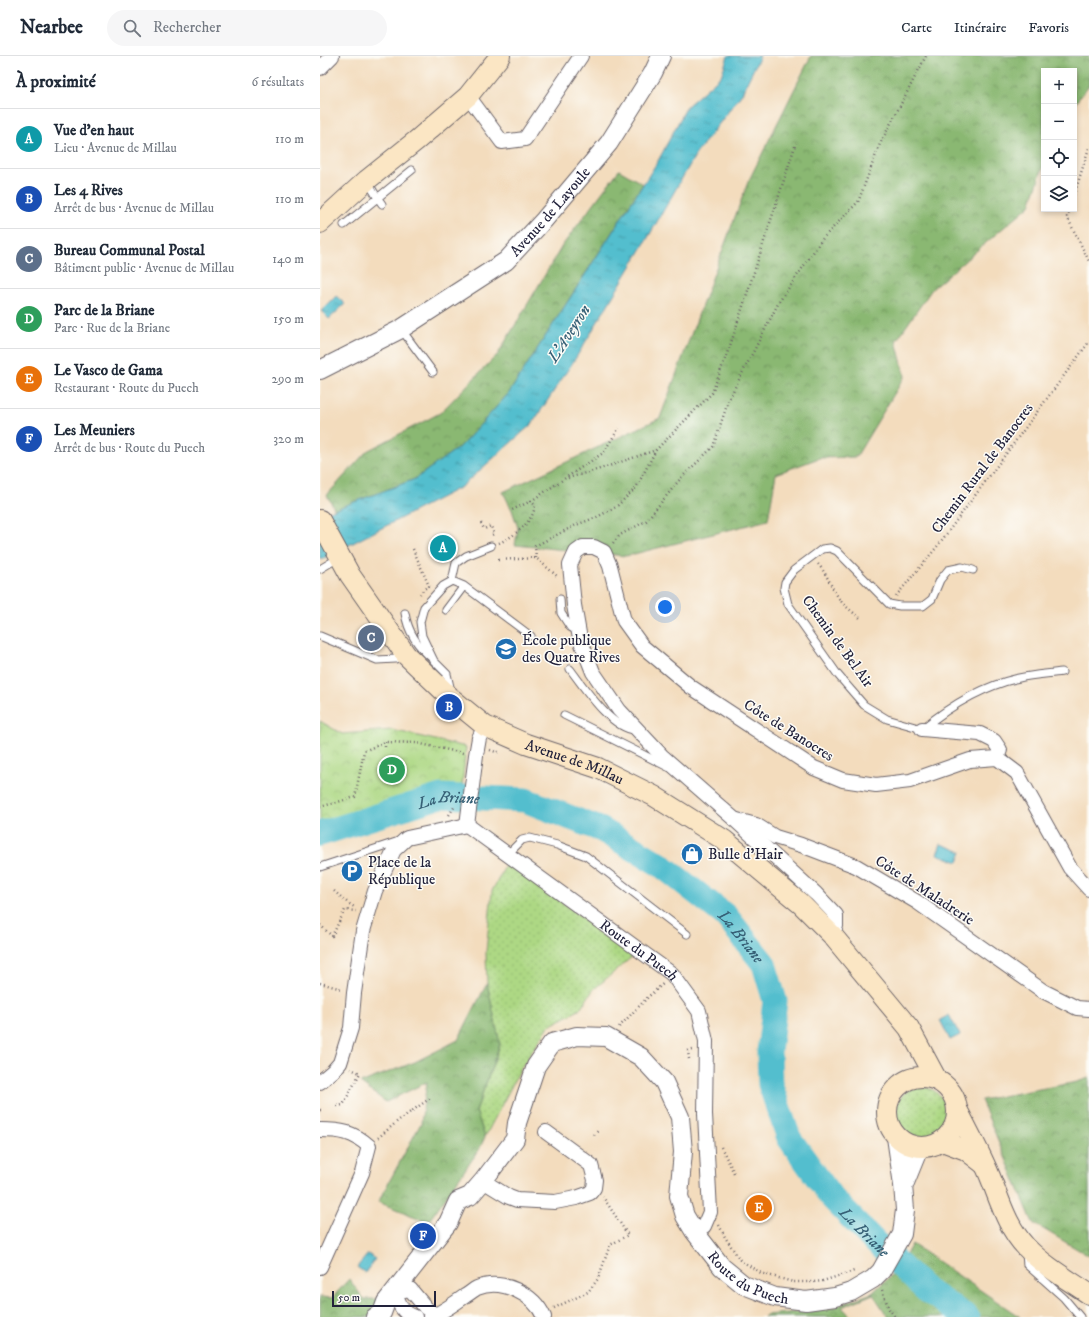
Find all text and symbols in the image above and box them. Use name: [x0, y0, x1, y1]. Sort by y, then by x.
search box: [107, 10, 387, 46]
text: Nearbee: [20, 16, 83, 39]
icon: search: [121, 17, 143, 39]
text: Rechercher: [153, 18, 221, 37]
text: Carte: [901, 19, 932, 37]
text: Itinéraire: [954, 19, 1007, 37]
text: Favoris: [1029, 19, 1069, 37]
map controls: [1041, 68, 1077, 212]
button: +: [1041, 68, 1077, 104]
text: À proximité: [16, 71, 96, 93]
text: 6 résultats: [252, 74, 304, 90]
button: −: [1041, 104, 1077, 140]
text: Vue d'en haut: [54, 121, 134, 140]
text: A: [25, 131, 33, 147]
text: 110 m: [275, 131, 304, 147]
text: Lieu · Avenue de Millau: [54, 140, 177, 156]
button: locate: [1041, 140, 1077, 176]
street label: Avenue de Layoule: [506, 163, 595, 261]
button: layers: [1041, 176, 1077, 212]
text: Les 4 Rives: [54, 181, 123, 200]
text: B: [25, 191, 33, 207]
text: 110 m: [275, 191, 304, 207]
text: Arrêt de bus · Avenue de Millau: [54, 200, 214, 216]
text: Bureau Communal Postal: [54, 241, 205, 260]
text: C: [25, 251, 33, 267]
text: 140 m: [272, 251, 304, 267]
text: Bâtiment public · Avenue de Millau: [54, 260, 234, 276]
text: Parc de la Briane: [54, 301, 155, 320]
water label: L'Aveyron: [542, 301, 595, 367]
text: D: [24, 311, 34, 327]
text: 150 m: [273, 311, 304, 327]
text: Parc · Rue de la Briane: [54, 320, 170, 336]
text: Le Vasco de Gama: [54, 361, 163, 380]
text: E: [24, 371, 34, 387]
text: 290 m: [272, 371, 304, 387]
text: Restaurant · Route du Puech: [54, 380, 199, 396]
street label: Chemin Rural de Banocres: [927, 399, 1038, 537]
text: Les Meuniers: [54, 421, 135, 440]
text: F: [25, 431, 33, 447]
text: 320 m: [273, 431, 304, 447]
text: Arrêt de bus · Route du Puech: [54, 440, 205, 456]
pin: A: [430, 533, 456, 563]
street label: Chemin de Bel Air: [798, 591, 878, 692]
your location: [655, 597, 675, 617]
pin: C: [358, 623, 384, 653]
place label: École publique des Quatre Rives: [522, 631, 620, 667]
school or university icon: École publique des Quatre Rives: [493, 636, 519, 662]
pin: B: [436, 692, 462, 722]
street label: Côte de Banocres: [740, 695, 837, 766]
street label: Avenue de Millau: [523, 735, 627, 789]
pin: D: [379, 755, 405, 785]
water label: La Briane: [414, 787, 481, 814]
shop icon: Bulle d'Hair: [679, 841, 705, 867]
place label: Bulle d'Hair: [708, 845, 783, 864]
street label: Côte de Maladrerie: [872, 851, 978, 930]
place label: Place de la République: [368, 853, 435, 889]
parking icon: Place de la République: [339, 858, 365, 884]
water label: La Briane: [714, 904, 769, 968]
street label: Route du Puech: [596, 916, 683, 985]
pin: E: [746, 1193, 772, 1223]
water label: La Briane: [834, 1202, 894, 1262]
pin: F: [410, 1221, 436, 1251]
street label: Route du Puech: [703, 1247, 790, 1309]
scale bar: [332, 1289, 436, 1308]
text: 50 m: [338, 1291, 360, 1305]

